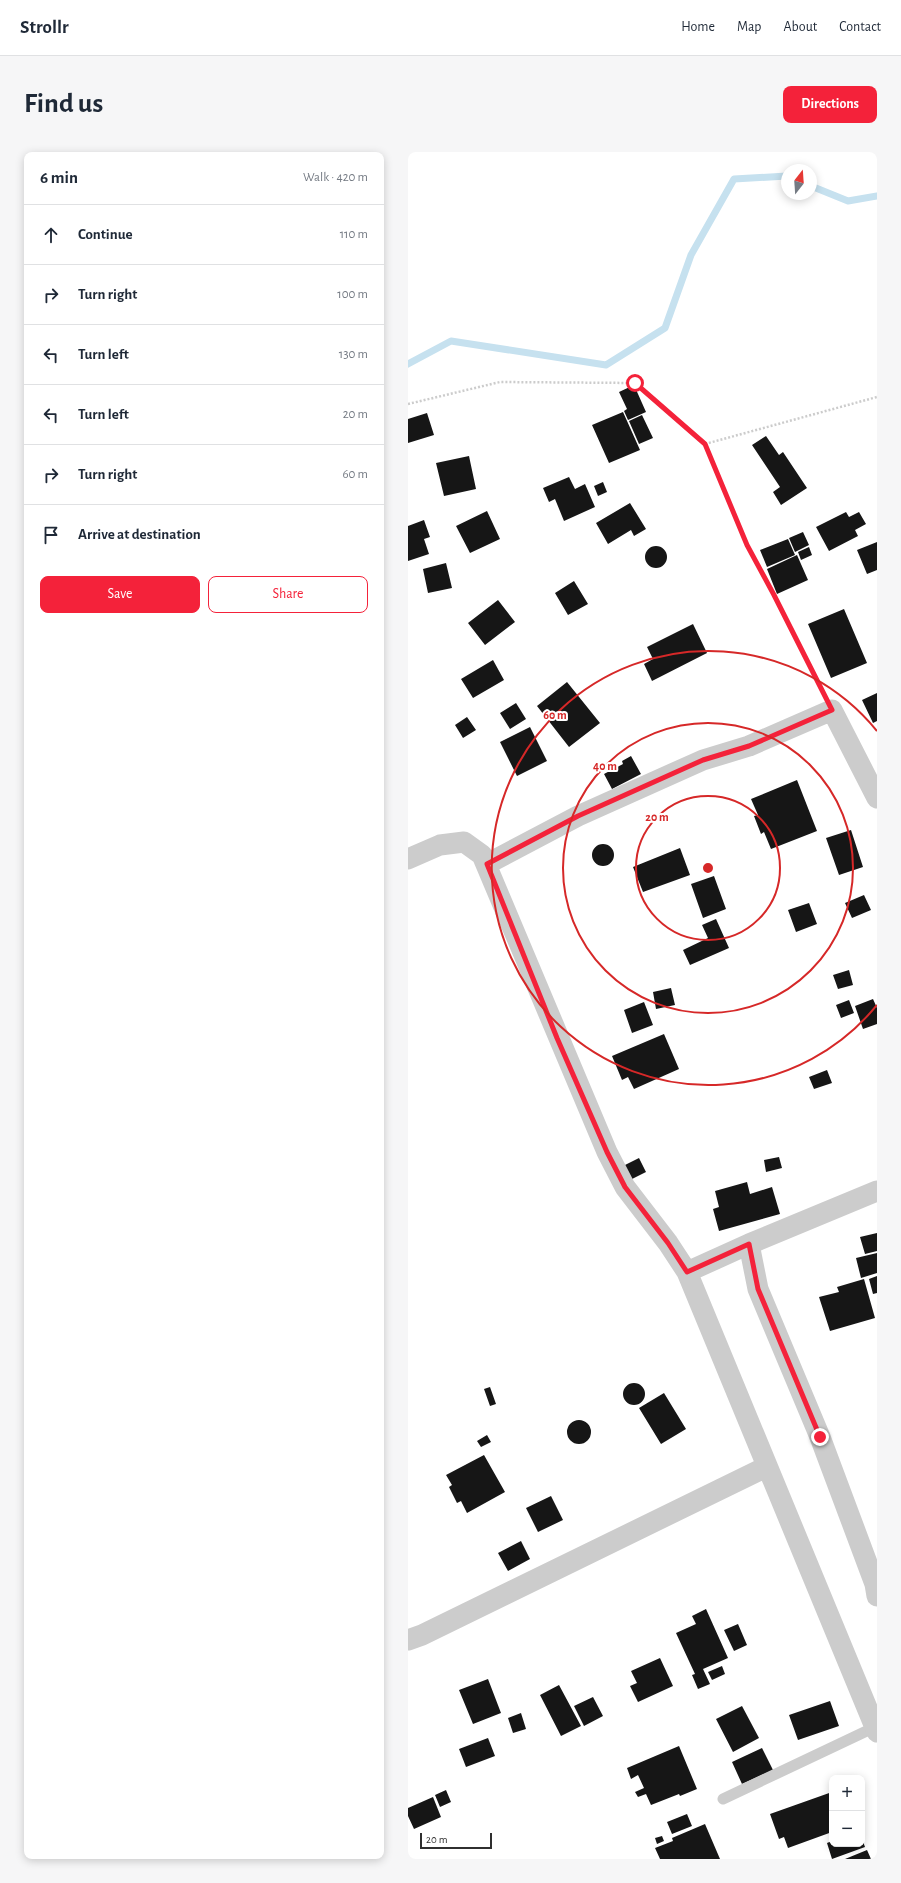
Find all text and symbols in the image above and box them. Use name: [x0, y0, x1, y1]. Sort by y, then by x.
text: Strollr: [20, 18, 69, 37]
text: Home: [681, 20, 715, 34]
text: Map: [737, 20, 761, 34]
text: About: [783, 20, 817, 34]
text: Contact: [839, 20, 881, 34]
button: Directions: [783, 86, 877, 123]
text: Find us: [24, 90, 103, 118]
north arrow: [781, 164, 817, 200]
text: 6 min: [40, 169, 78, 186]
text: Walk · 420 m: [303, 171, 368, 184]
icon: ahead: [40, 224, 62, 246]
text: Continue: [78, 227, 133, 242]
text: 110 m: [340, 228, 368, 241]
icon: right: [40, 284, 62, 306]
text: Turn right: [78, 287, 137, 302]
text: 100 m: [337, 288, 368, 301]
icon: left: [40, 344, 62, 366]
text: Turn left: [78, 347, 129, 362]
text: 130 m: [339, 348, 368, 361]
route start: [626, 374, 644, 392]
icon: left: [40, 404, 62, 426]
text: Turn left: [78, 407, 129, 422]
text: 20 m: [343, 408, 368, 421]
icon: right: [40, 464, 62, 486]
text: Turn right: [78, 467, 137, 482]
text: 60 m: [342, 468, 368, 481]
icon: arrive: [40, 524, 62, 546]
text: Arrive at destination: [78, 527, 201, 542]
button: Save: [40, 576, 200, 613]
button: Share: [208, 576, 368, 613]
text: 60 m: [543, 709, 567, 721]
text: 40 m: [593, 760, 617, 772]
text: 20 m: [645, 811, 669, 823]
centre of rings: [701, 861, 715, 875]
route end: [811, 1428, 829, 1446]
map controls: [829, 1775, 865, 1847]
button: +: [829, 1775, 865, 1811]
button: −: [829, 1811, 865, 1847]
scale bar: [420, 1831, 492, 1850]
text: 20 m: [426, 1834, 447, 1845]

